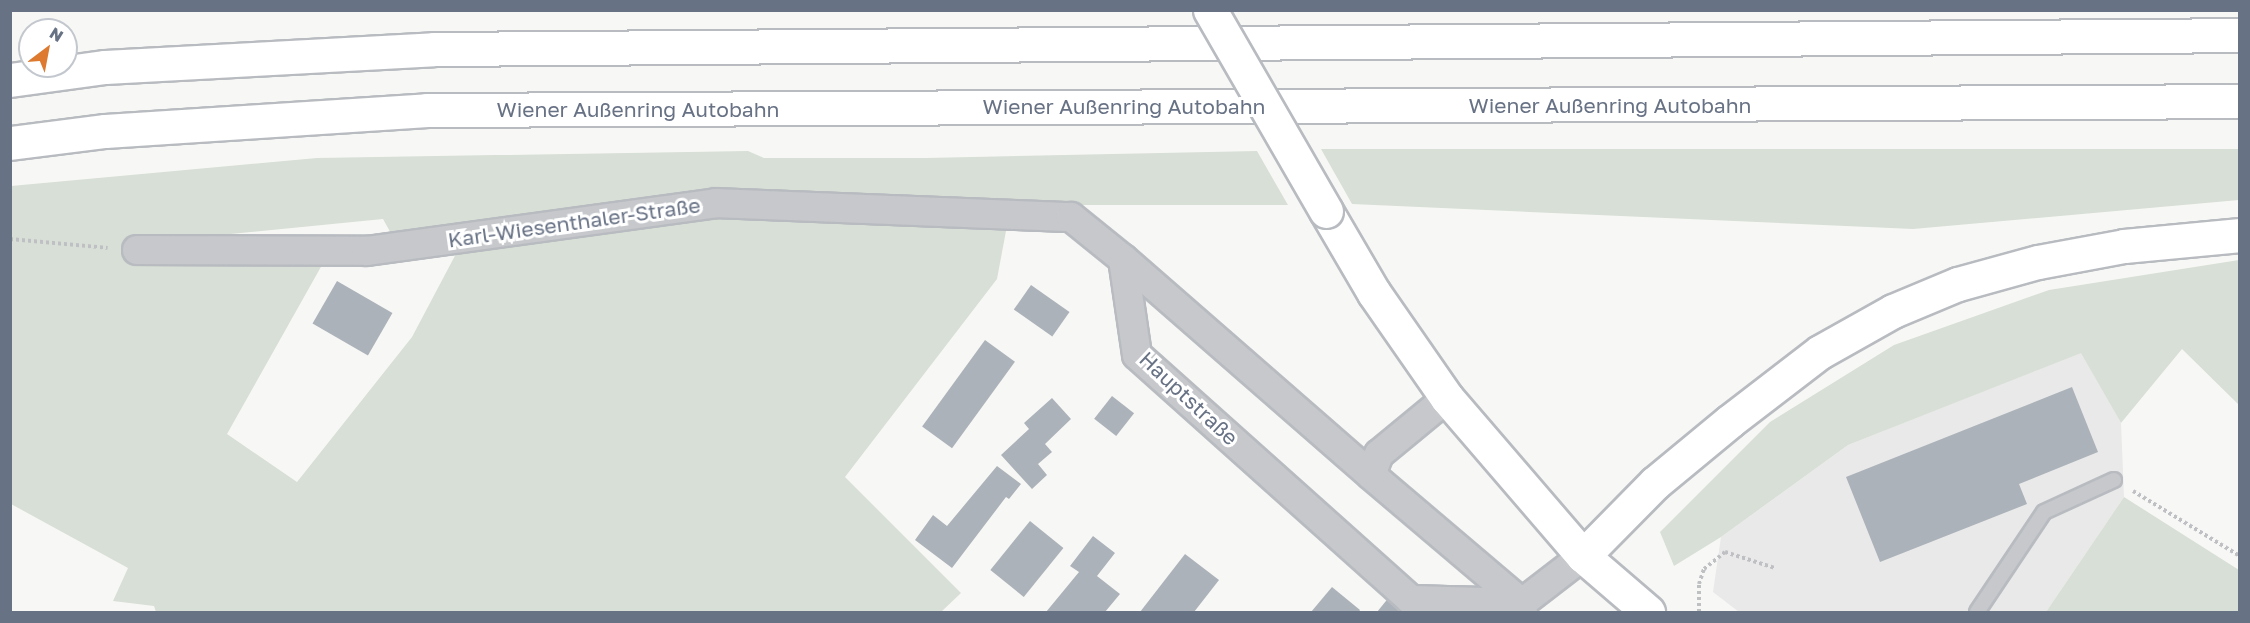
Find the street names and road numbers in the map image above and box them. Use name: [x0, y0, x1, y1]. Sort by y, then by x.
street label: Wiener Außenring Autobahn: [1469, 92, 1751, 118]
street label: Wiener Außenring Autobahn: [983, 93, 1265, 119]
street label: Wiener Außenring Autobahn: [497, 96, 779, 122]
street label: Karl-Wiesenthaler-Straße: [446, 192, 702, 252]
street label: Hauptstraße: [1134, 346, 1244, 450]

